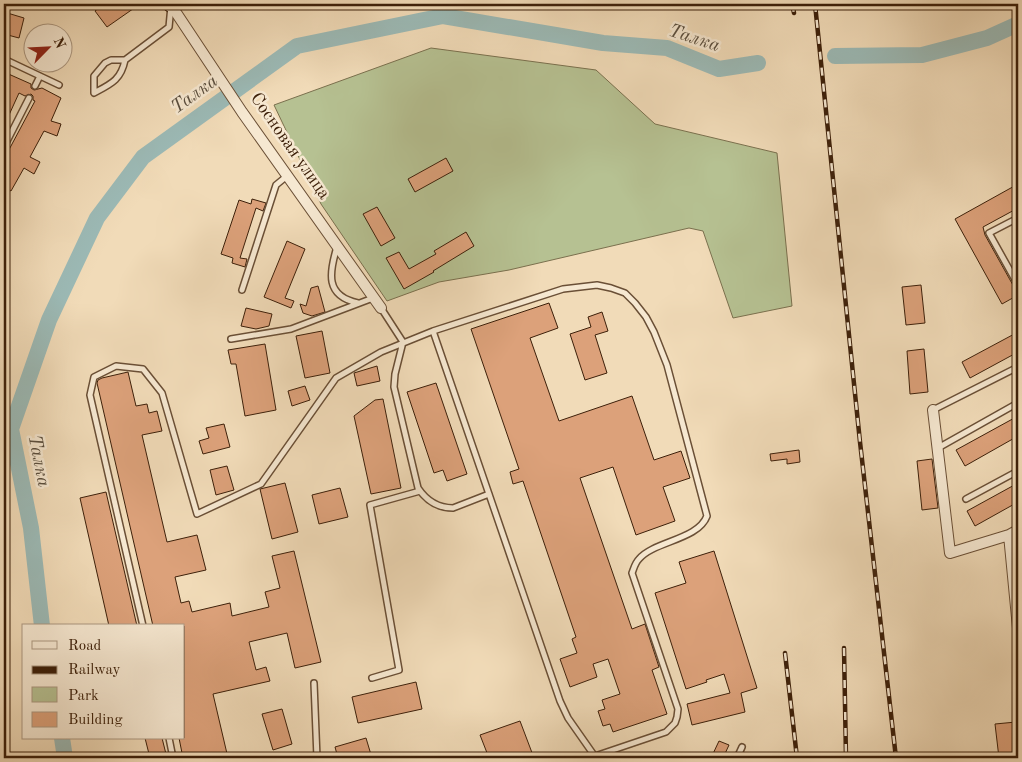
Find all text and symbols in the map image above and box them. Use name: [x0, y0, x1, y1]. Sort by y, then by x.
north arrow: [22, 22, 72, 72]
water label: Талка: [666, 22, 722, 56]
text: N: [50, 35, 68, 51]
water label: Талка: [168, 72, 222, 118]
street label: Сосновая улица: [247, 89, 333, 203]
water label: Талка: [24, 433, 52, 489]
legend: [22, 624, 185, 740]
text: Road: [68, 639, 102, 654]
text: Railway: [68, 663, 121, 678]
text: Park: [68, 689, 99, 704]
text: Building: [68, 713, 123, 728]

